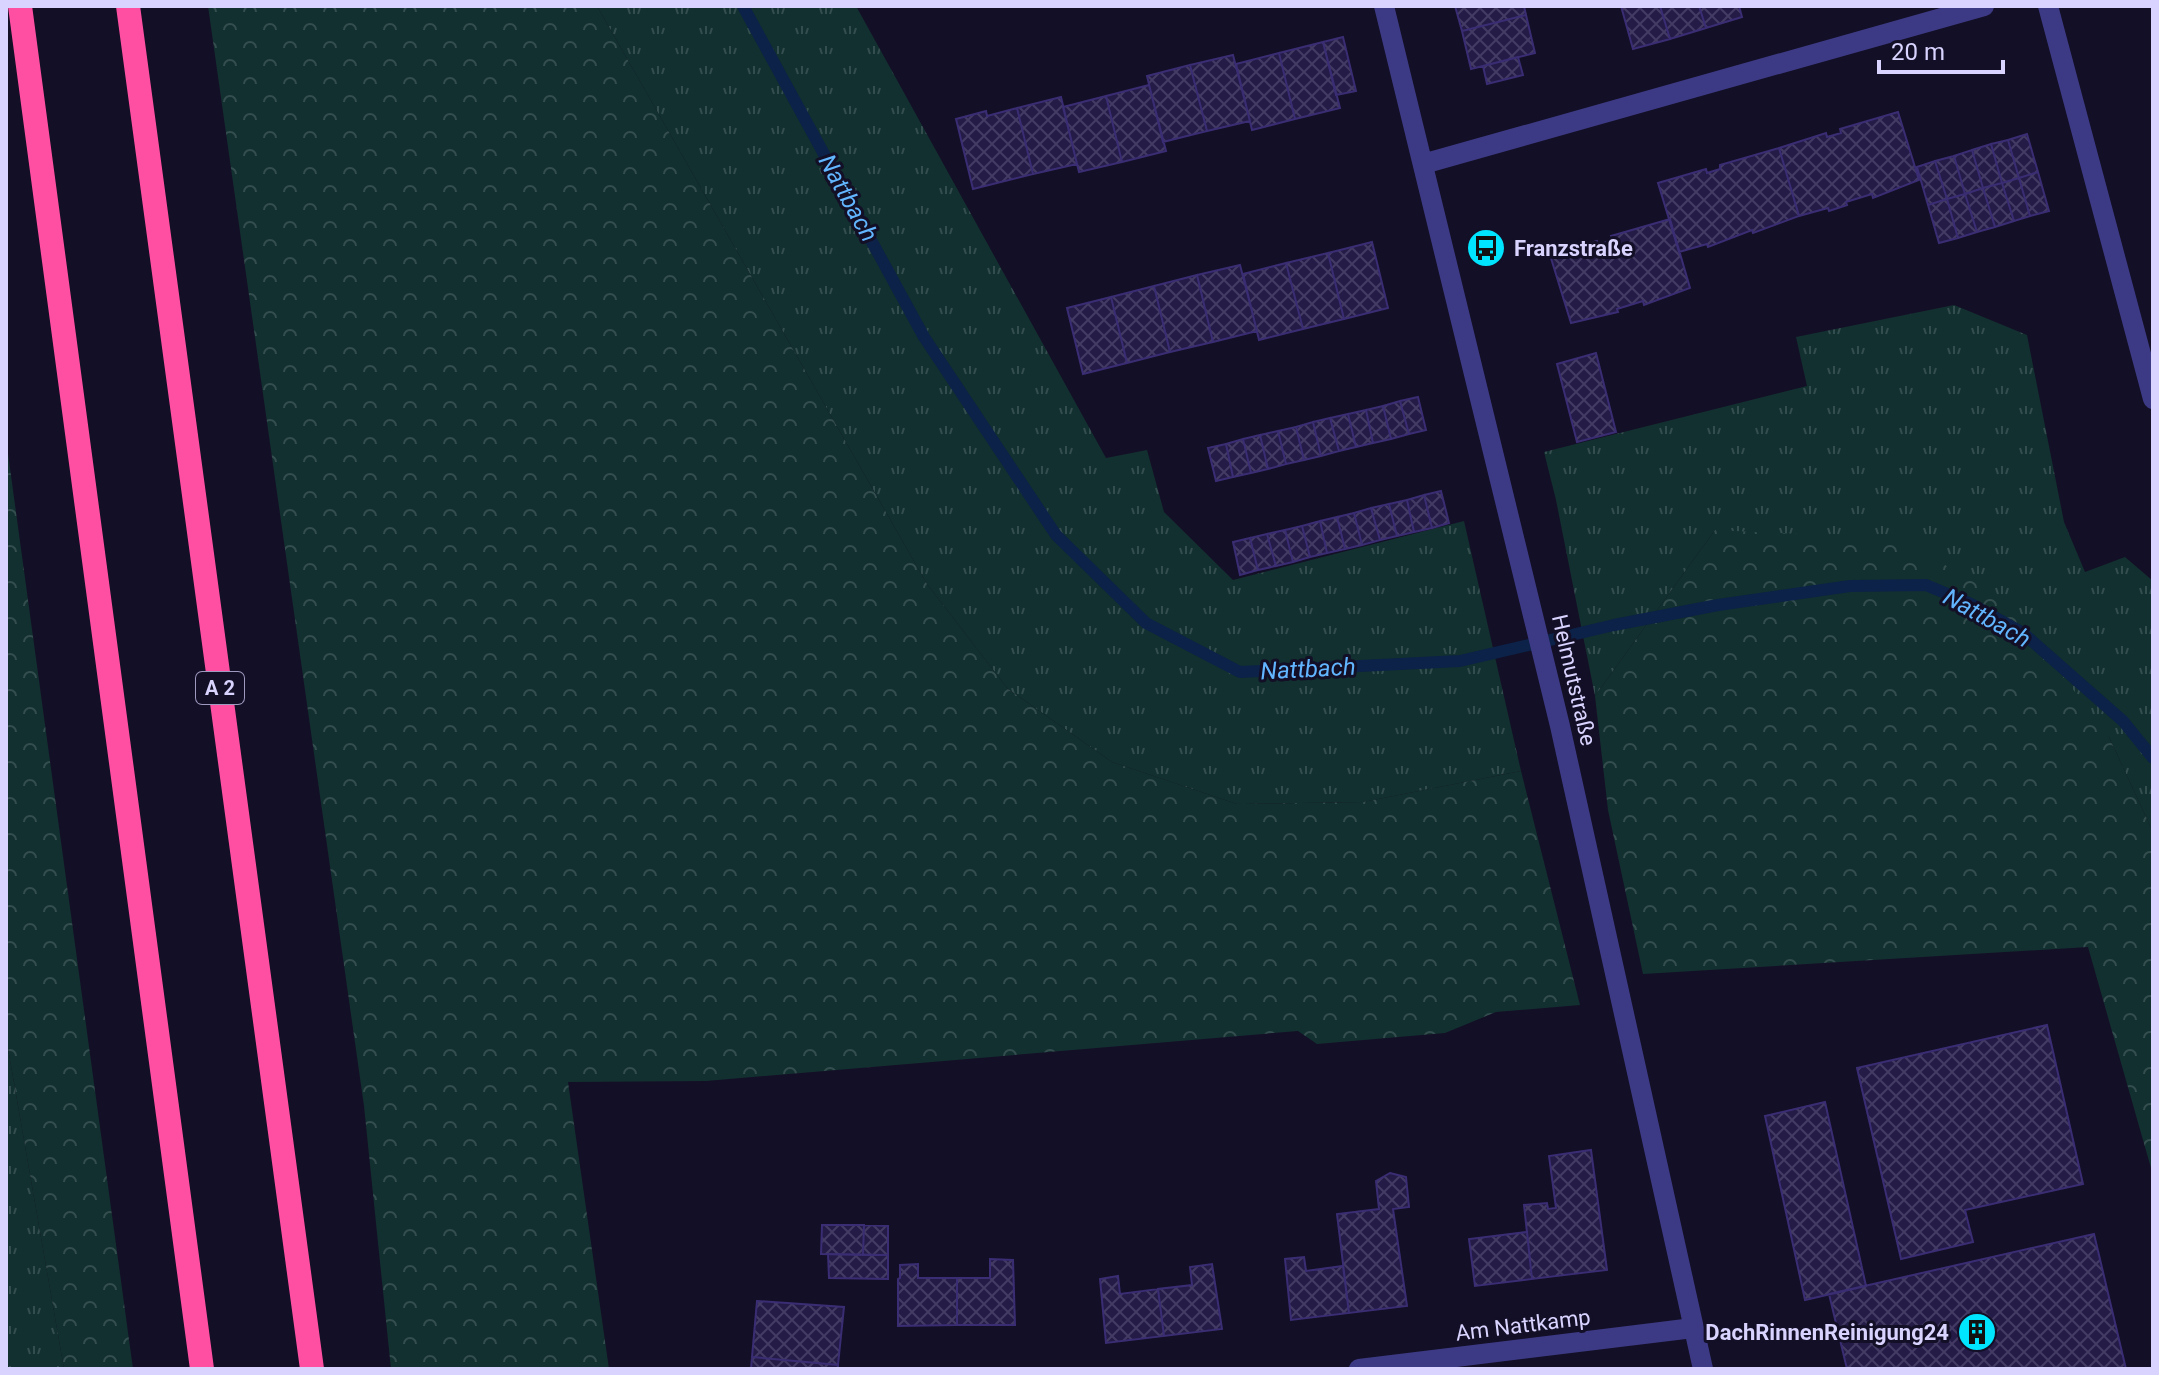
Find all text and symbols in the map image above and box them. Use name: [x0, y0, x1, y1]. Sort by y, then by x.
scale bar: [1879, 24, 2003, 74]
text: 20 m: [1891, 38, 1945, 66]
water label: Nattbach: [813, 150, 883, 246]
bus stop icon: Franzstraße: [1465, 227, 1507, 269]
place label: Franzstraße: [1514, 236, 1633, 261]
water label: Nattbach: [1939, 583, 2035, 653]
street label: Helmutstraße: [1547, 612, 1601, 748]
water label: Nattbach: [1260, 653, 1356, 685]
road number: A 2: [196, 672, 244, 704]
street label: Am Nattkamp: [1454, 1304, 1592, 1346]
building icon: DachRinnenReinigung24: [1956, 1311, 1998, 1353]
place label: DachRinnenReinigung24: [1705, 1320, 1949, 1345]

